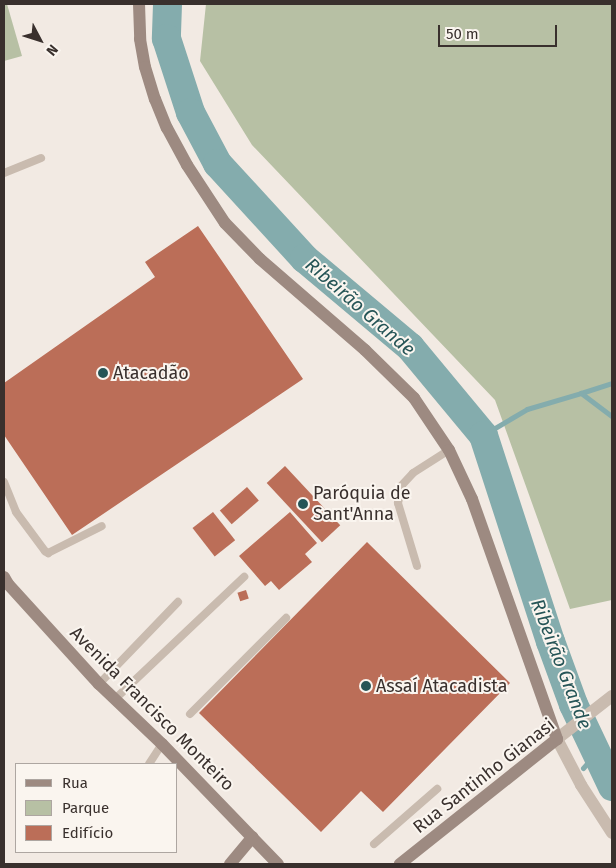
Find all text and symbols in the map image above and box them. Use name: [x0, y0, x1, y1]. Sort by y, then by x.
north arrow: [15, 15, 65, 65]
scale bar: [441, 15, 560, 47]
text: 50 m: [446, 25, 479, 43]
text: N: [42, 41, 61, 59]
water label: Ribeirão Grande: [301, 253, 419, 361]
place label: Atacadão: [113, 362, 189, 384]
marker: Atacadão: [97, 367, 109, 379]
place label: Paróquia de Sant'Anna: [313, 483, 411, 526]
marker: Paróquia de Sant'Anna: [297, 498, 309, 510]
water label: Ribeirão Grande: [526, 596, 596, 732]
street label: Avenida Francisco Monteiro: [65, 622, 239, 796]
place label: Assaí Atacadista: [376, 675, 508, 697]
marker: Assaí Atacadista: [360, 680, 372, 692]
street label: Rua Santinho Gianasi: [409, 714, 559, 838]
legend: [15, 763, 178, 853]
text: Rua: [62, 774, 88, 792]
text: Parque: [62, 799, 109, 817]
text: Edifício: [62, 824, 113, 842]

